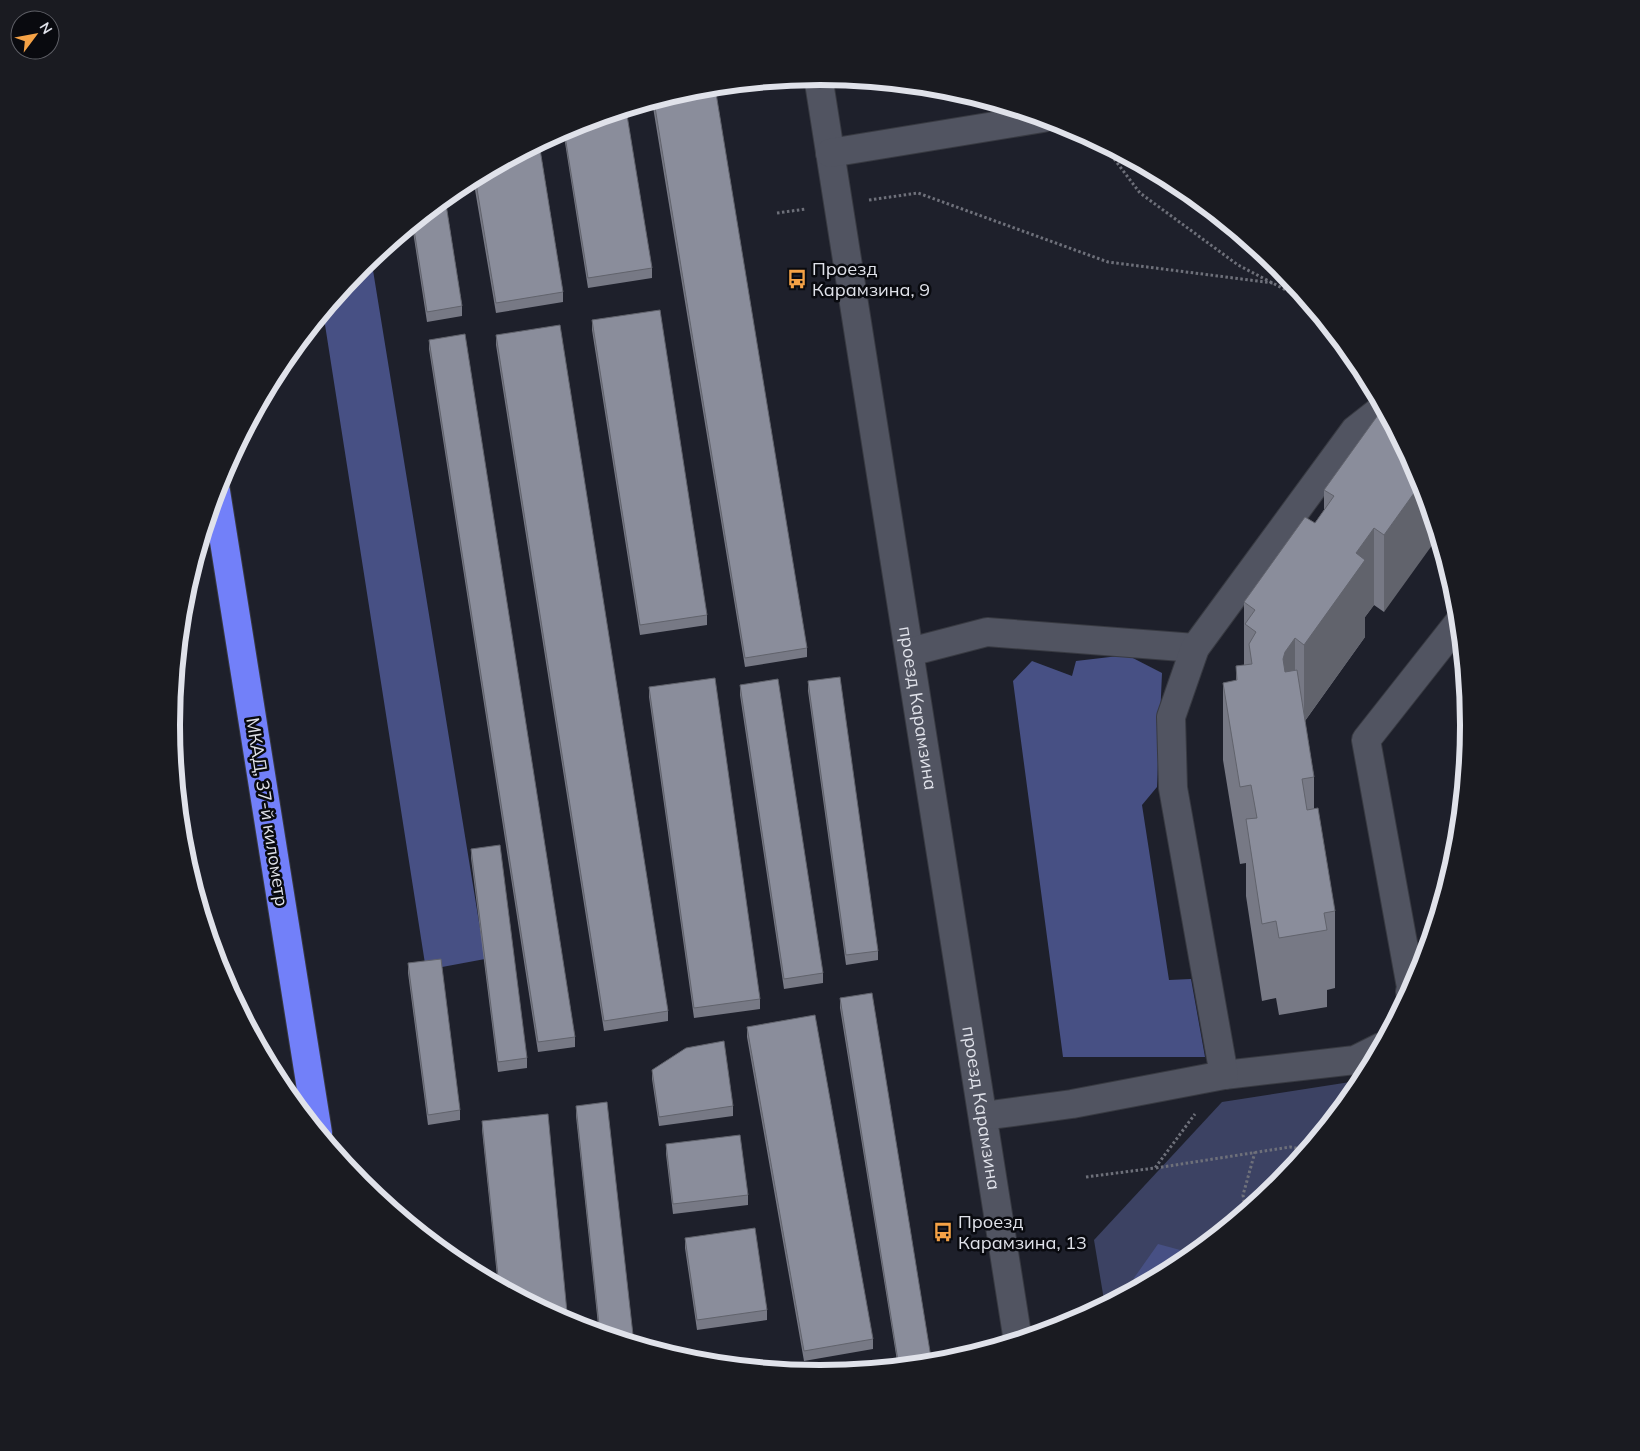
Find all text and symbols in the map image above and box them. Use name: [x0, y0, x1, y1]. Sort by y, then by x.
north arrow: [10, 10, 60, 60]
text: N: [36, 19, 56, 37]
place label: Проезд Карамзина, 9: [812, 257, 930, 301]
bus stop icon: Проезд Карамзина, 9: [786, 268, 808, 290]
street label: проезд Карамзина: [894, 624, 943, 792]
street label: МКАД, 37-й километр: [241, 716, 294, 908]
street label: проезд Карамзина: [957, 1024, 1006, 1192]
place label: Проезд Карамзина, 13: [958, 1210, 1087, 1254]
bus stop icon: Проезд Карамзина, 13: [932, 1221, 954, 1243]

